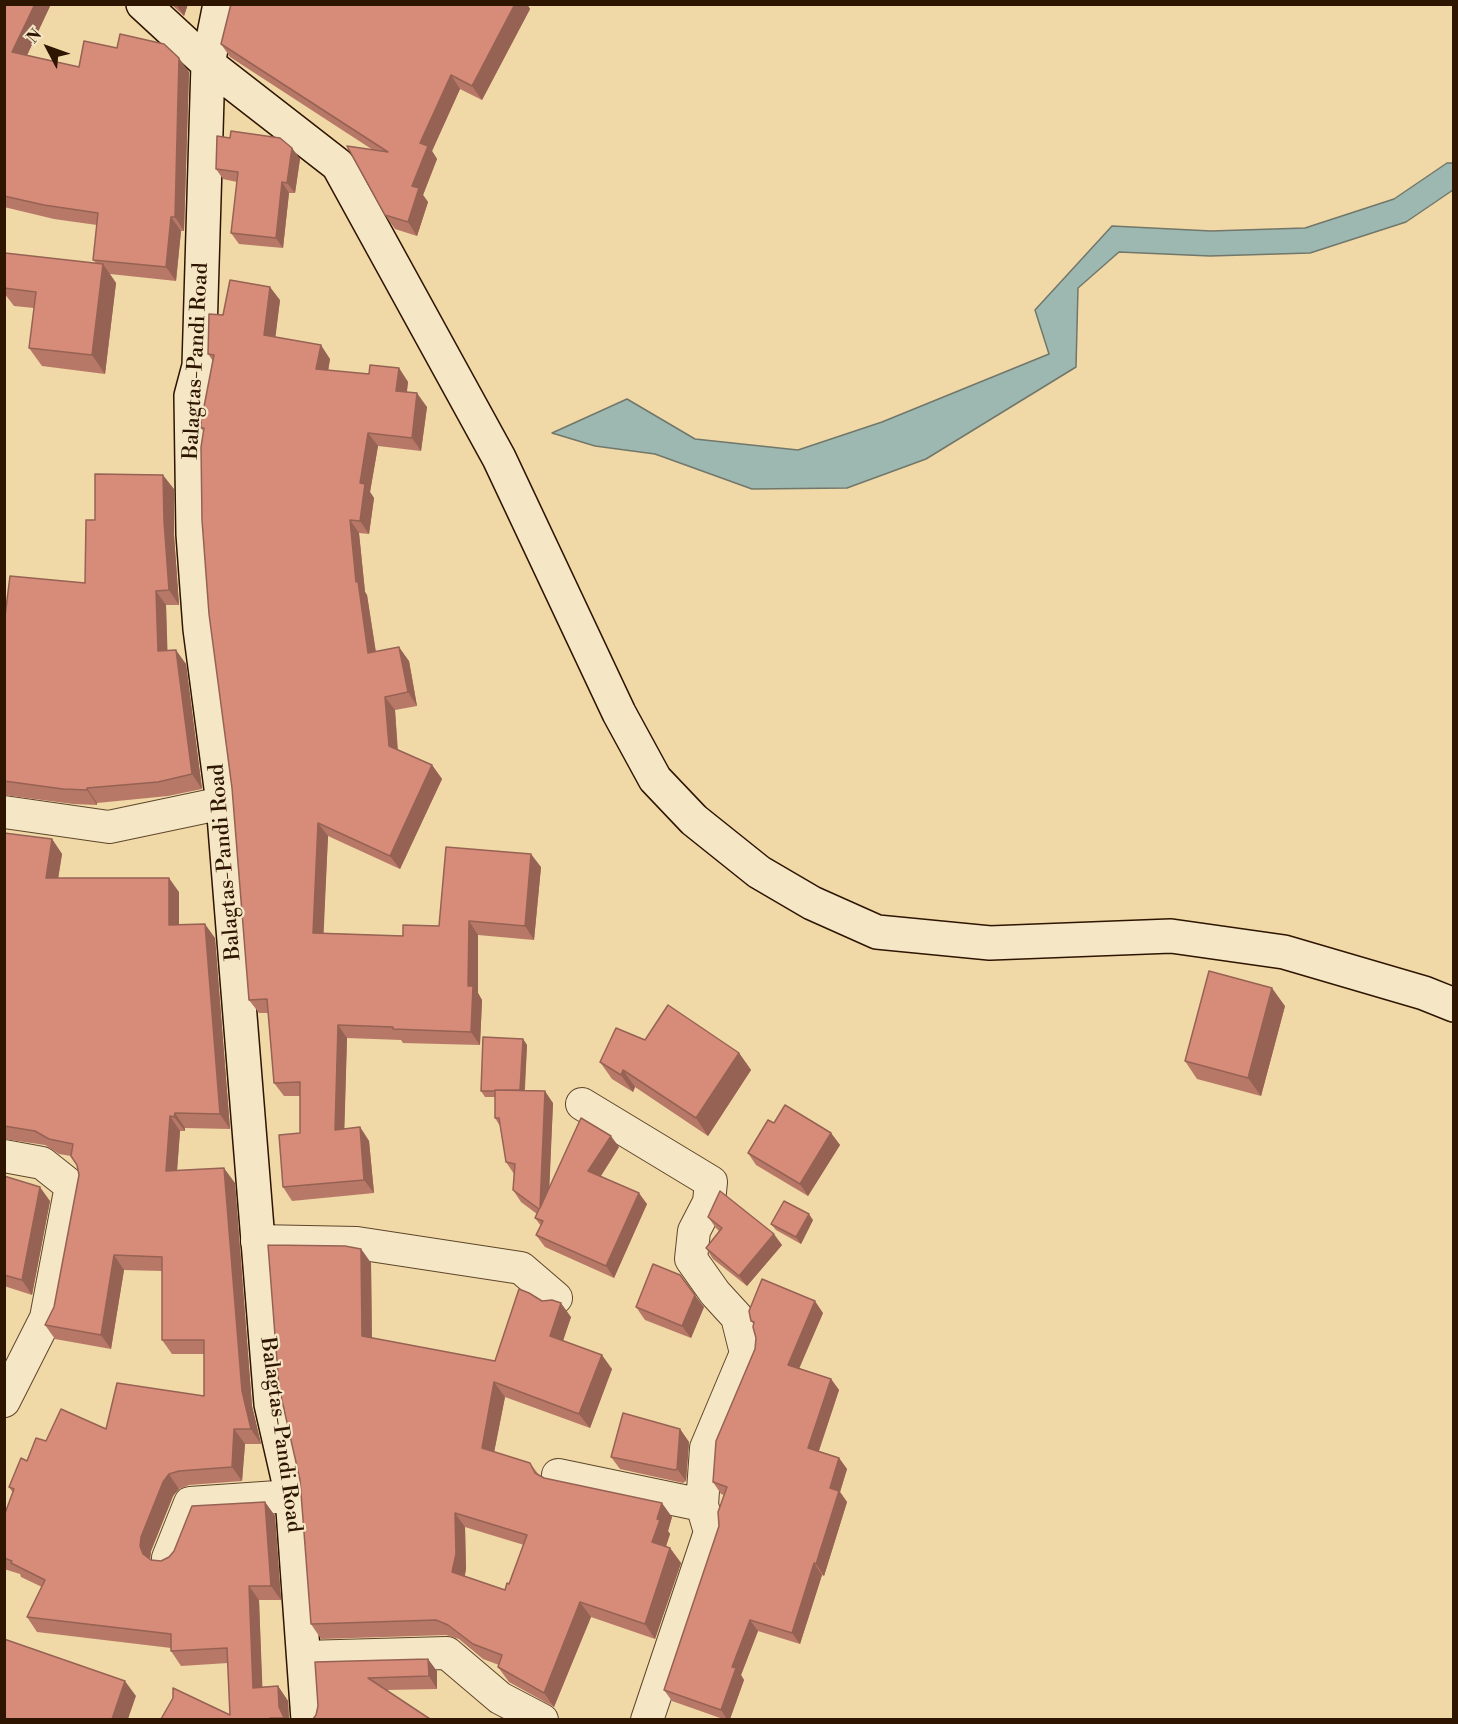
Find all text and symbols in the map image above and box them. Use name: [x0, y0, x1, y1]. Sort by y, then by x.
north arrow: [18, 18, 78, 78]
text: N: [23, 25, 46, 48]
street label: Balagtas-Pandi Road: [179, 262, 215, 460]
street label: Balagtas-Pandi Road: [205, 763, 247, 961]
street label: Balagtas-Pandi Road: [254, 1336, 306, 1534]

